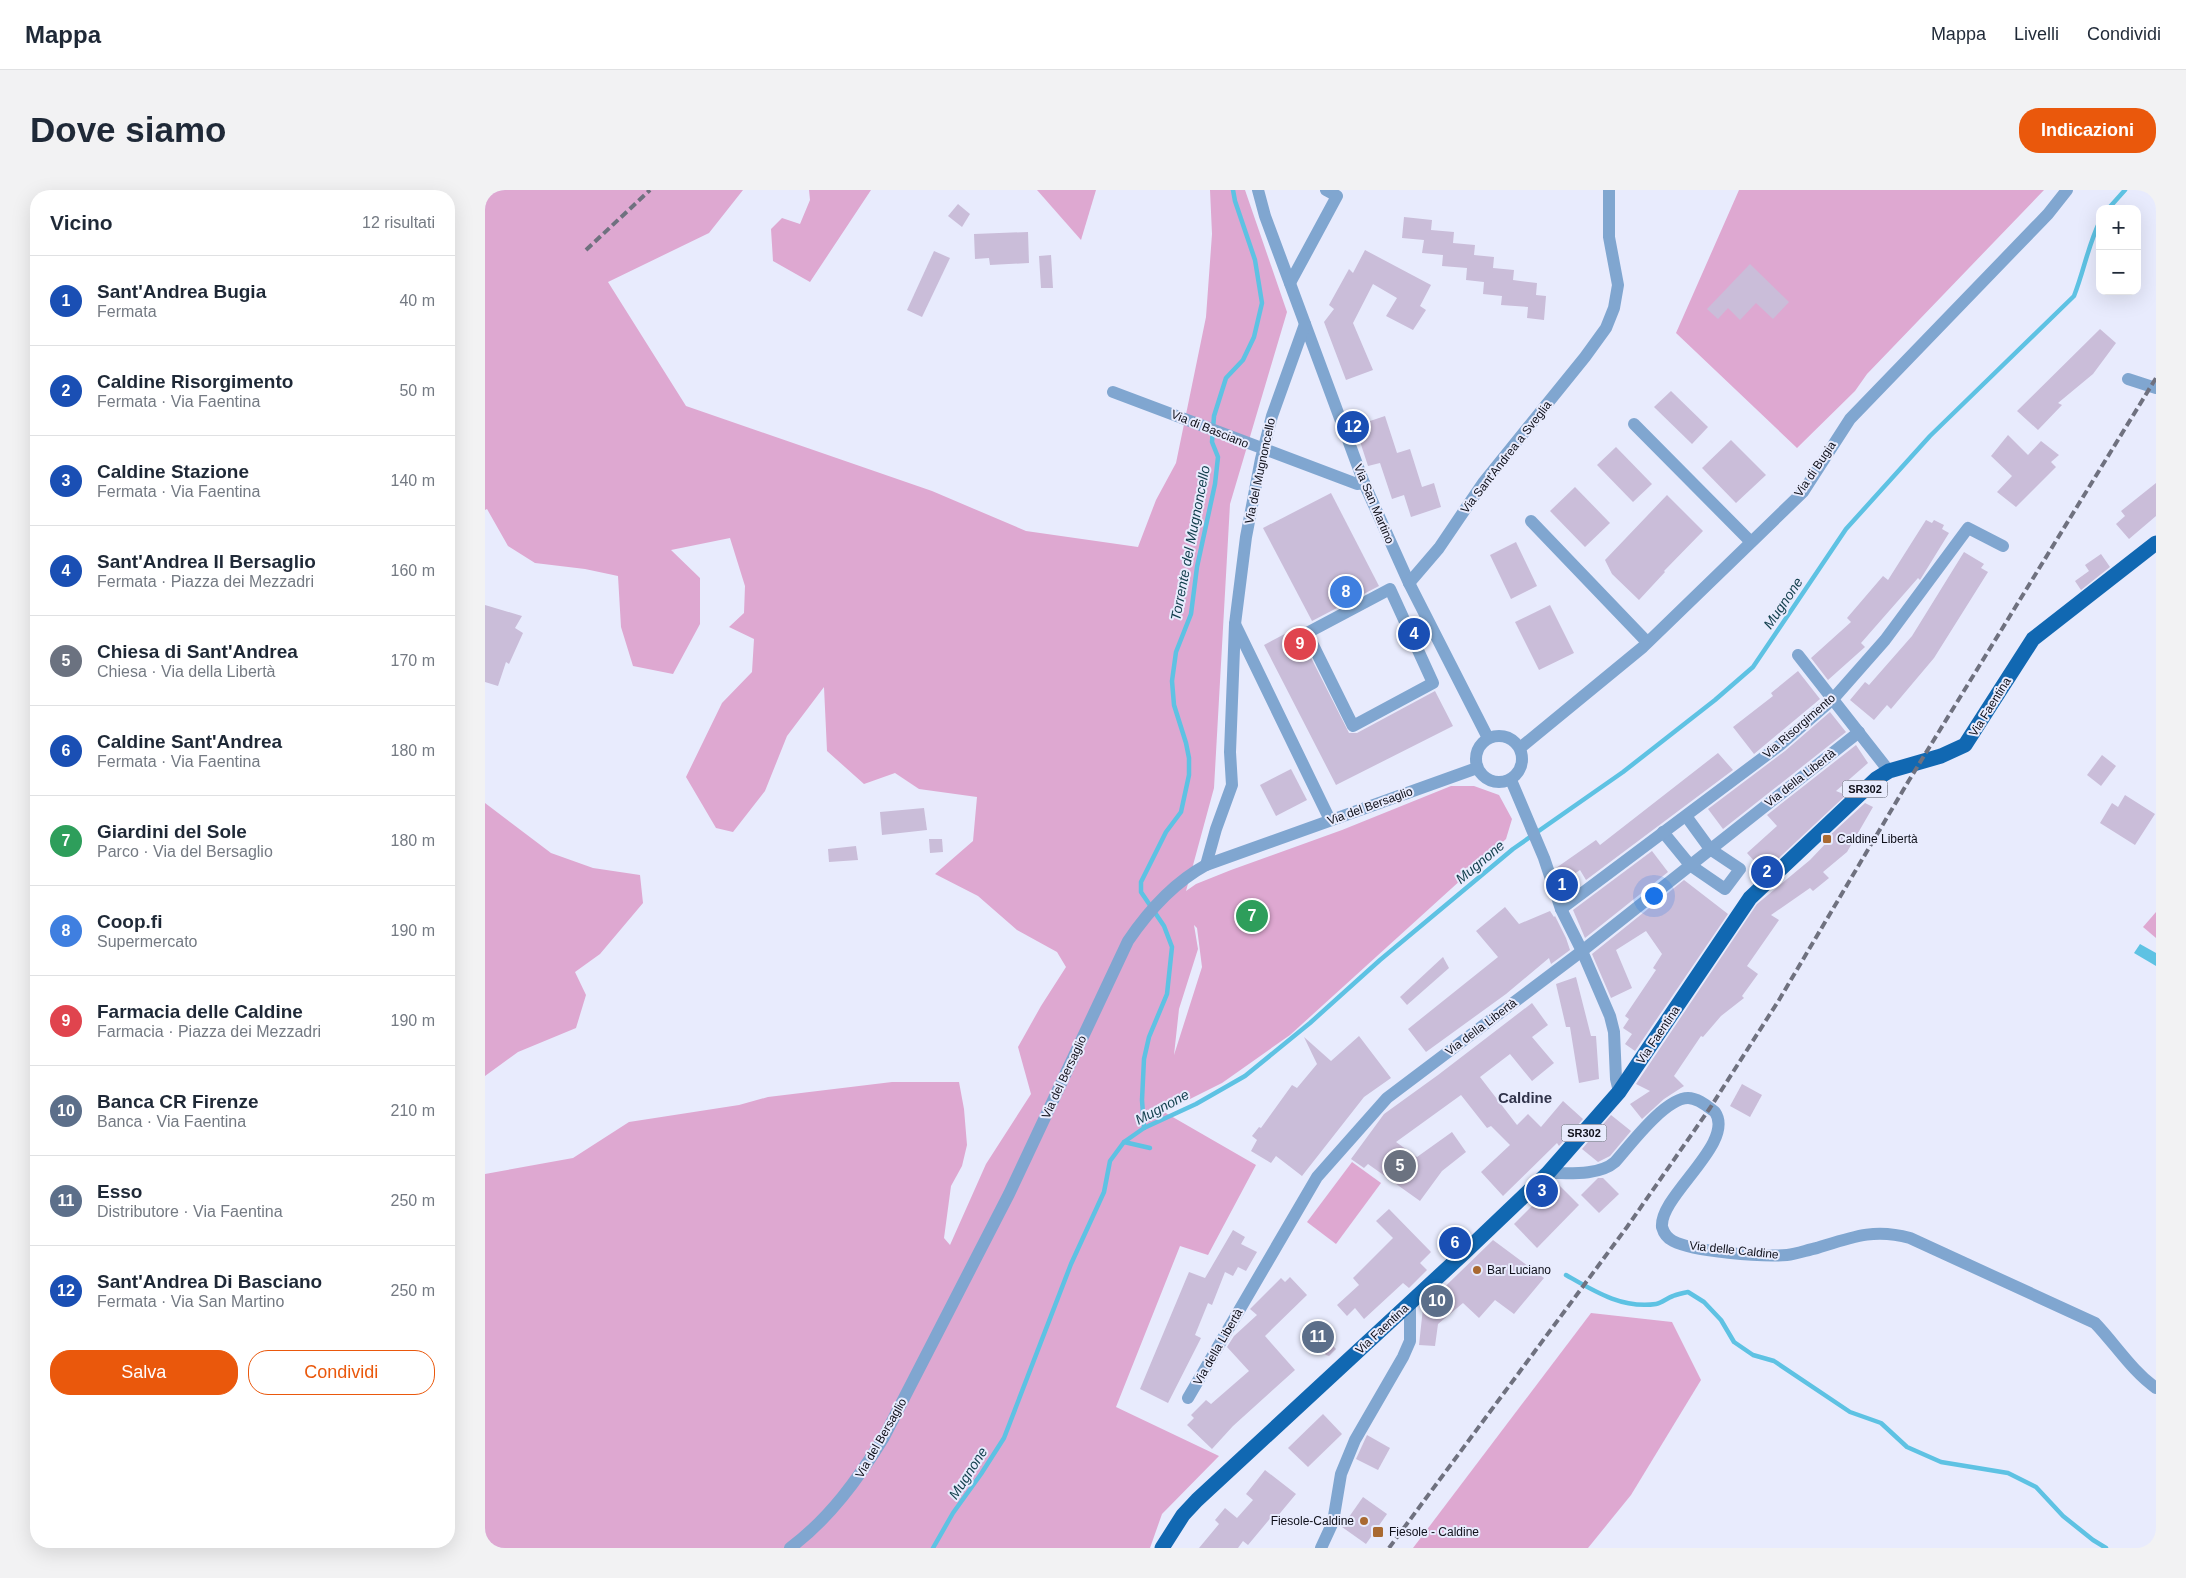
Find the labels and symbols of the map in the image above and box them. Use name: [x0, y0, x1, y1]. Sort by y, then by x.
street label: Via Sant'Andrea a Sveglia: [1458, 398, 1554, 516]
street label: Via di Basciano: [1169, 407, 1251, 451]
pin: 12: [1337, 408, 1369, 446]
street label: Via del Mugnoncello: [1242, 416, 1278, 525]
street label: Via di Bugia: [1791, 438, 1839, 499]
street label: Via San Martino: [1351, 462, 1397, 546]
water label: Torrente del Mugnoncello: [1167, 464, 1213, 622]
pin: 8: [1330, 573, 1362, 611]
water label: Mugnone: [1760, 574, 1806, 632]
pin: 4: [1398, 615, 1430, 653]
pin: 9: [1284, 625, 1316, 663]
street label: Via Faentina: [1966, 675, 2014, 739]
street label: Via Risorgimento: [1760, 691, 1838, 761]
street label: Via della Libertà: [1762, 746, 1838, 810]
road number: SR302: [1843, 780, 1887, 798]
street label: Via del Bersaglio: [1325, 784, 1415, 828]
place label: Caldine Libertà: [1837, 832, 1918, 846]
marker: Caldine Libertà: [1821, 833, 1833, 845]
water label: Mugnone: [1452, 837, 1508, 887]
pin: 2: [1751, 853, 1783, 891]
pin: 1: [1546, 866, 1578, 904]
your location: [1641, 883, 1667, 909]
pin: 7: [1236, 897, 1268, 935]
street label: Via della Libertà: [1443, 995, 1520, 1058]
street label: Via Faentina: [1633, 1003, 1683, 1067]
street label: Via del Bersaglio: [1039, 1033, 1089, 1121]
water label: Mugnone: [1132, 1086, 1192, 1128]
district label: Caldine: [1498, 1089, 1552, 1106]
road number: SR302: [1561, 1124, 1607, 1141]
pin: 5: [1384, 1147, 1416, 1185]
pin: 3: [1526, 1172, 1558, 1210]
pin: 6: [1439, 1224, 1471, 1262]
street label: Via delle Caldine: [1689, 1238, 1780, 1262]
place label: Bar Luciano: [1487, 1263, 1551, 1277]
marker: Bar Luciano: [1471, 1264, 1483, 1276]
pin: 10: [1421, 1282, 1453, 1320]
street label: Via Faentina: [1353, 1301, 1412, 1357]
street label: Via della Libertà: [1190, 1306, 1246, 1388]
pin: 11: [1302, 1318, 1334, 1356]
street label: Via del Bersaglio: [852, 1395, 910, 1480]
water label: Mugnone: [945, 1444, 991, 1502]
place label: Fiesole-Caldine: [1271, 1514, 1354, 1528]
marker: Fiesole-Caldine: [1358, 1515, 1370, 1527]
marker: Fiesole - Caldine: [1371, 1525, 1385, 1539]
place label: Fiesole - Caldine: [1389, 1525, 1479, 1539]

